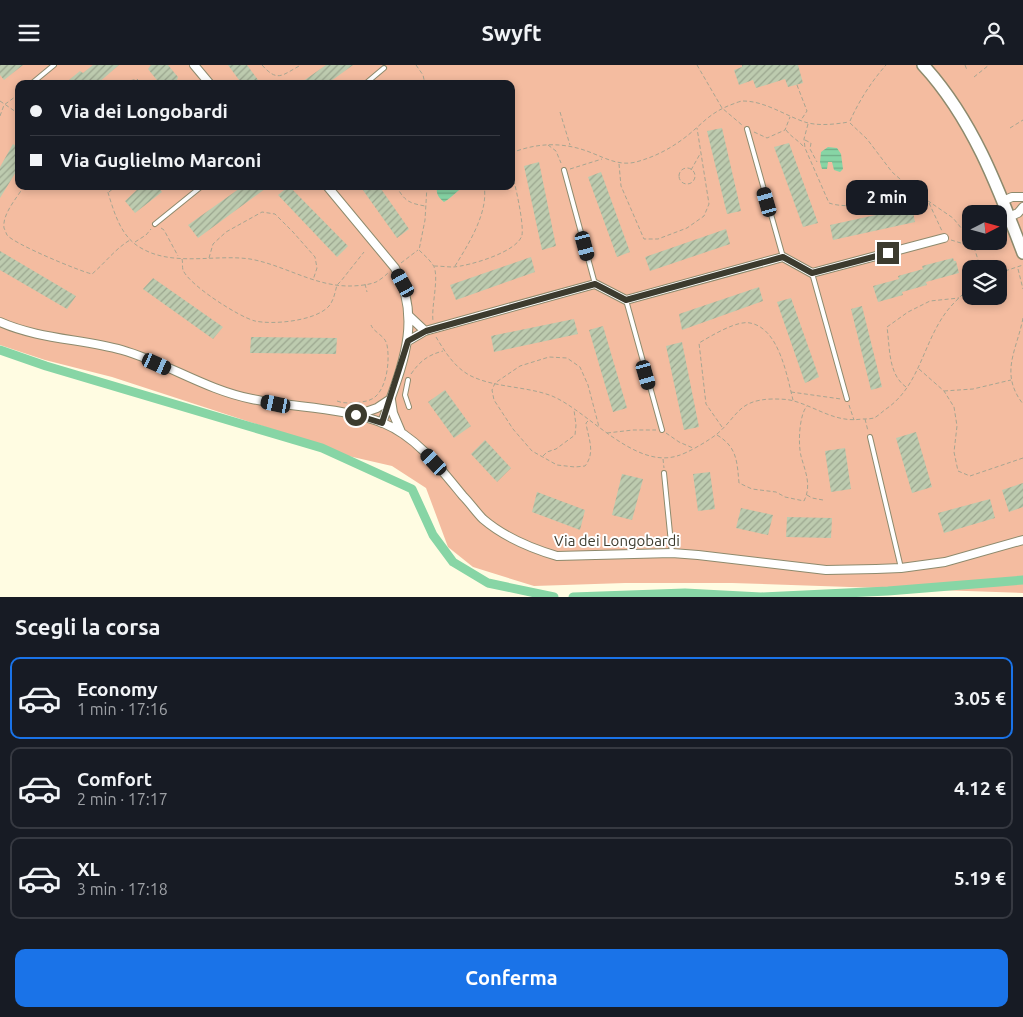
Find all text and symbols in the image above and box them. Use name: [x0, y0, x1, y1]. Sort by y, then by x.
icon: menu: [15, 19, 43, 47]
icon: person: [980, 19, 1008, 47]
text: Swyft: [481, 20, 542, 45]
text: Via dei Longobardi: [60, 100, 228, 122]
text: Via Guglielmo Marconi: [60, 149, 261, 171]
callout: 2 min: [847, 181, 929, 215]
car: [755, 186, 778, 218]
text: 2 min: [867, 188, 907, 206]
north arrow: [962, 205, 1008, 250]
map controls: [962, 205, 1007, 305]
car: [573, 230, 596, 262]
route end: [877, 242, 899, 264]
button: layers: [962, 260, 1007, 305]
car: [389, 266, 416, 300]
car: [140, 351, 173, 377]
car: [634, 359, 657, 391]
car: [259, 394, 292, 414]
route start: [345, 404, 367, 426]
car: [418, 446, 449, 478]
street label: Via dei Longobardi: [554, 532, 680, 549]
text: Scegli la corsa: [15, 614, 161, 639]
icon: car: [17, 676, 62, 721]
text: Economy: [77, 678, 158, 700]
text: 3.05 €: [954, 687, 1006, 709]
text: 1 min · 17:16: [77, 700, 168, 718]
icon: car: [17, 766, 62, 811]
text: Comfort: [77, 768, 152, 790]
text: 4.12 €: [954, 777, 1006, 799]
text: 2 min · 17:17: [77, 790, 168, 808]
icon: car: [17, 856, 62, 901]
text: XL: [77, 858, 100, 880]
text: 5.19 €: [954, 867, 1006, 889]
text: 3 min · 17:18: [77, 880, 168, 898]
button: Conferma: [15, 949, 1008, 1007]

